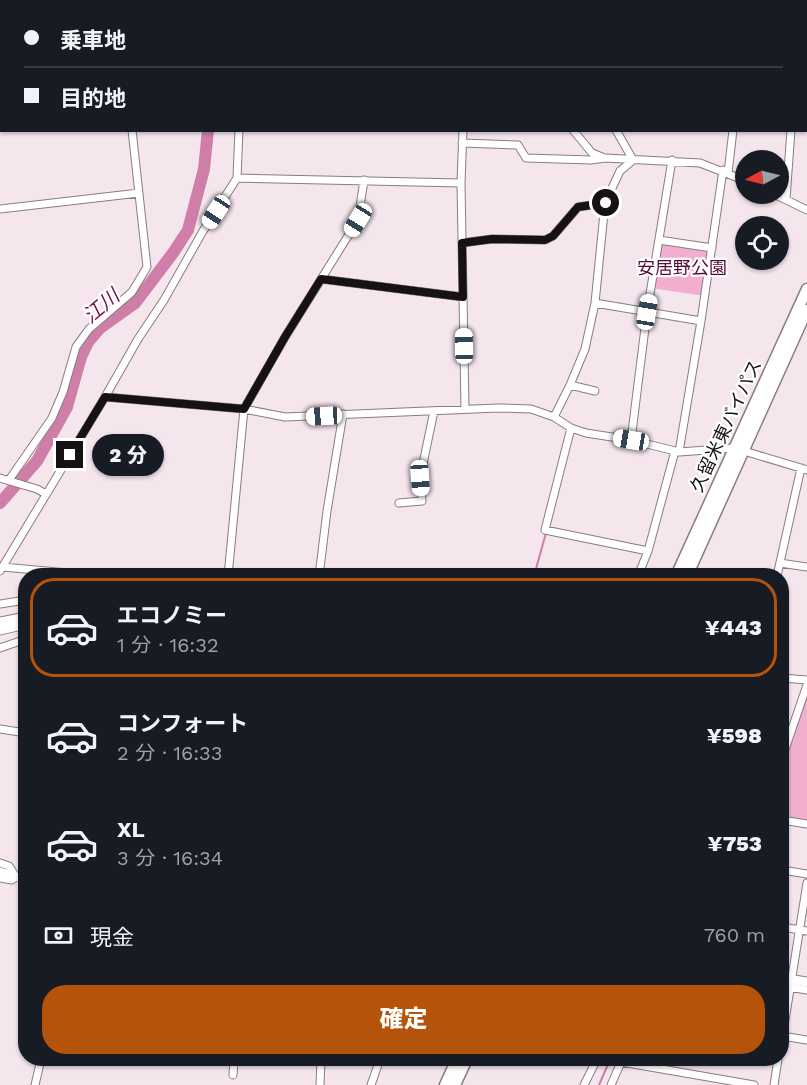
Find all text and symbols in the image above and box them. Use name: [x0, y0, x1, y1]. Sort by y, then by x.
text: 乗車地: [60, 28, 126, 53]
text: 目的地: [60, 86, 126, 111]
north arrow: [735, 150, 789, 204]
map controls: [735, 150, 789, 270]
route start: [592, 189, 619, 216]
car: [199, 192, 233, 232]
car: [341, 200, 375, 240]
button: locate: [735, 216, 789, 270]
park label: 安居野公園: [637, 257, 727, 278]
water label: 江川: [78, 283, 126, 328]
car: [635, 293, 659, 331]
car: [455, 328, 473, 364]
street label: 久留米東バイパス: [686, 356, 765, 495]
car: [306, 406, 342, 426]
car: [612, 428, 650, 452]
callout: 2 分: [91, 434, 163, 476]
route end: [56, 441, 83, 468]
text: 2 分: [109, 443, 147, 467]
car: [410, 459, 430, 497]
icon: car: [45, 601, 99, 655]
text: エコノミー: [117, 603, 227, 628]
text: ¥443: [705, 615, 762, 640]
text: 1 分 · 16:32: [117, 633, 219, 657]
icon: car: [45, 709, 99, 763]
text: コンフォート: [117, 711, 248, 736]
text: ¥598: [707, 723, 762, 748]
text: 2 分 · 16:33: [117, 741, 222, 765]
icon: car: [45, 817, 99, 871]
text: XL: [117, 817, 145, 842]
text: ¥753: [708, 831, 762, 856]
text: 3 分 · 16:34: [117, 846, 223, 870]
icon: cash: [42, 919, 75, 952]
text: 760 m: [704, 923, 765, 947]
text: 現金: [90, 925, 134, 950]
button: 確定: [42, 985, 765, 1054]

